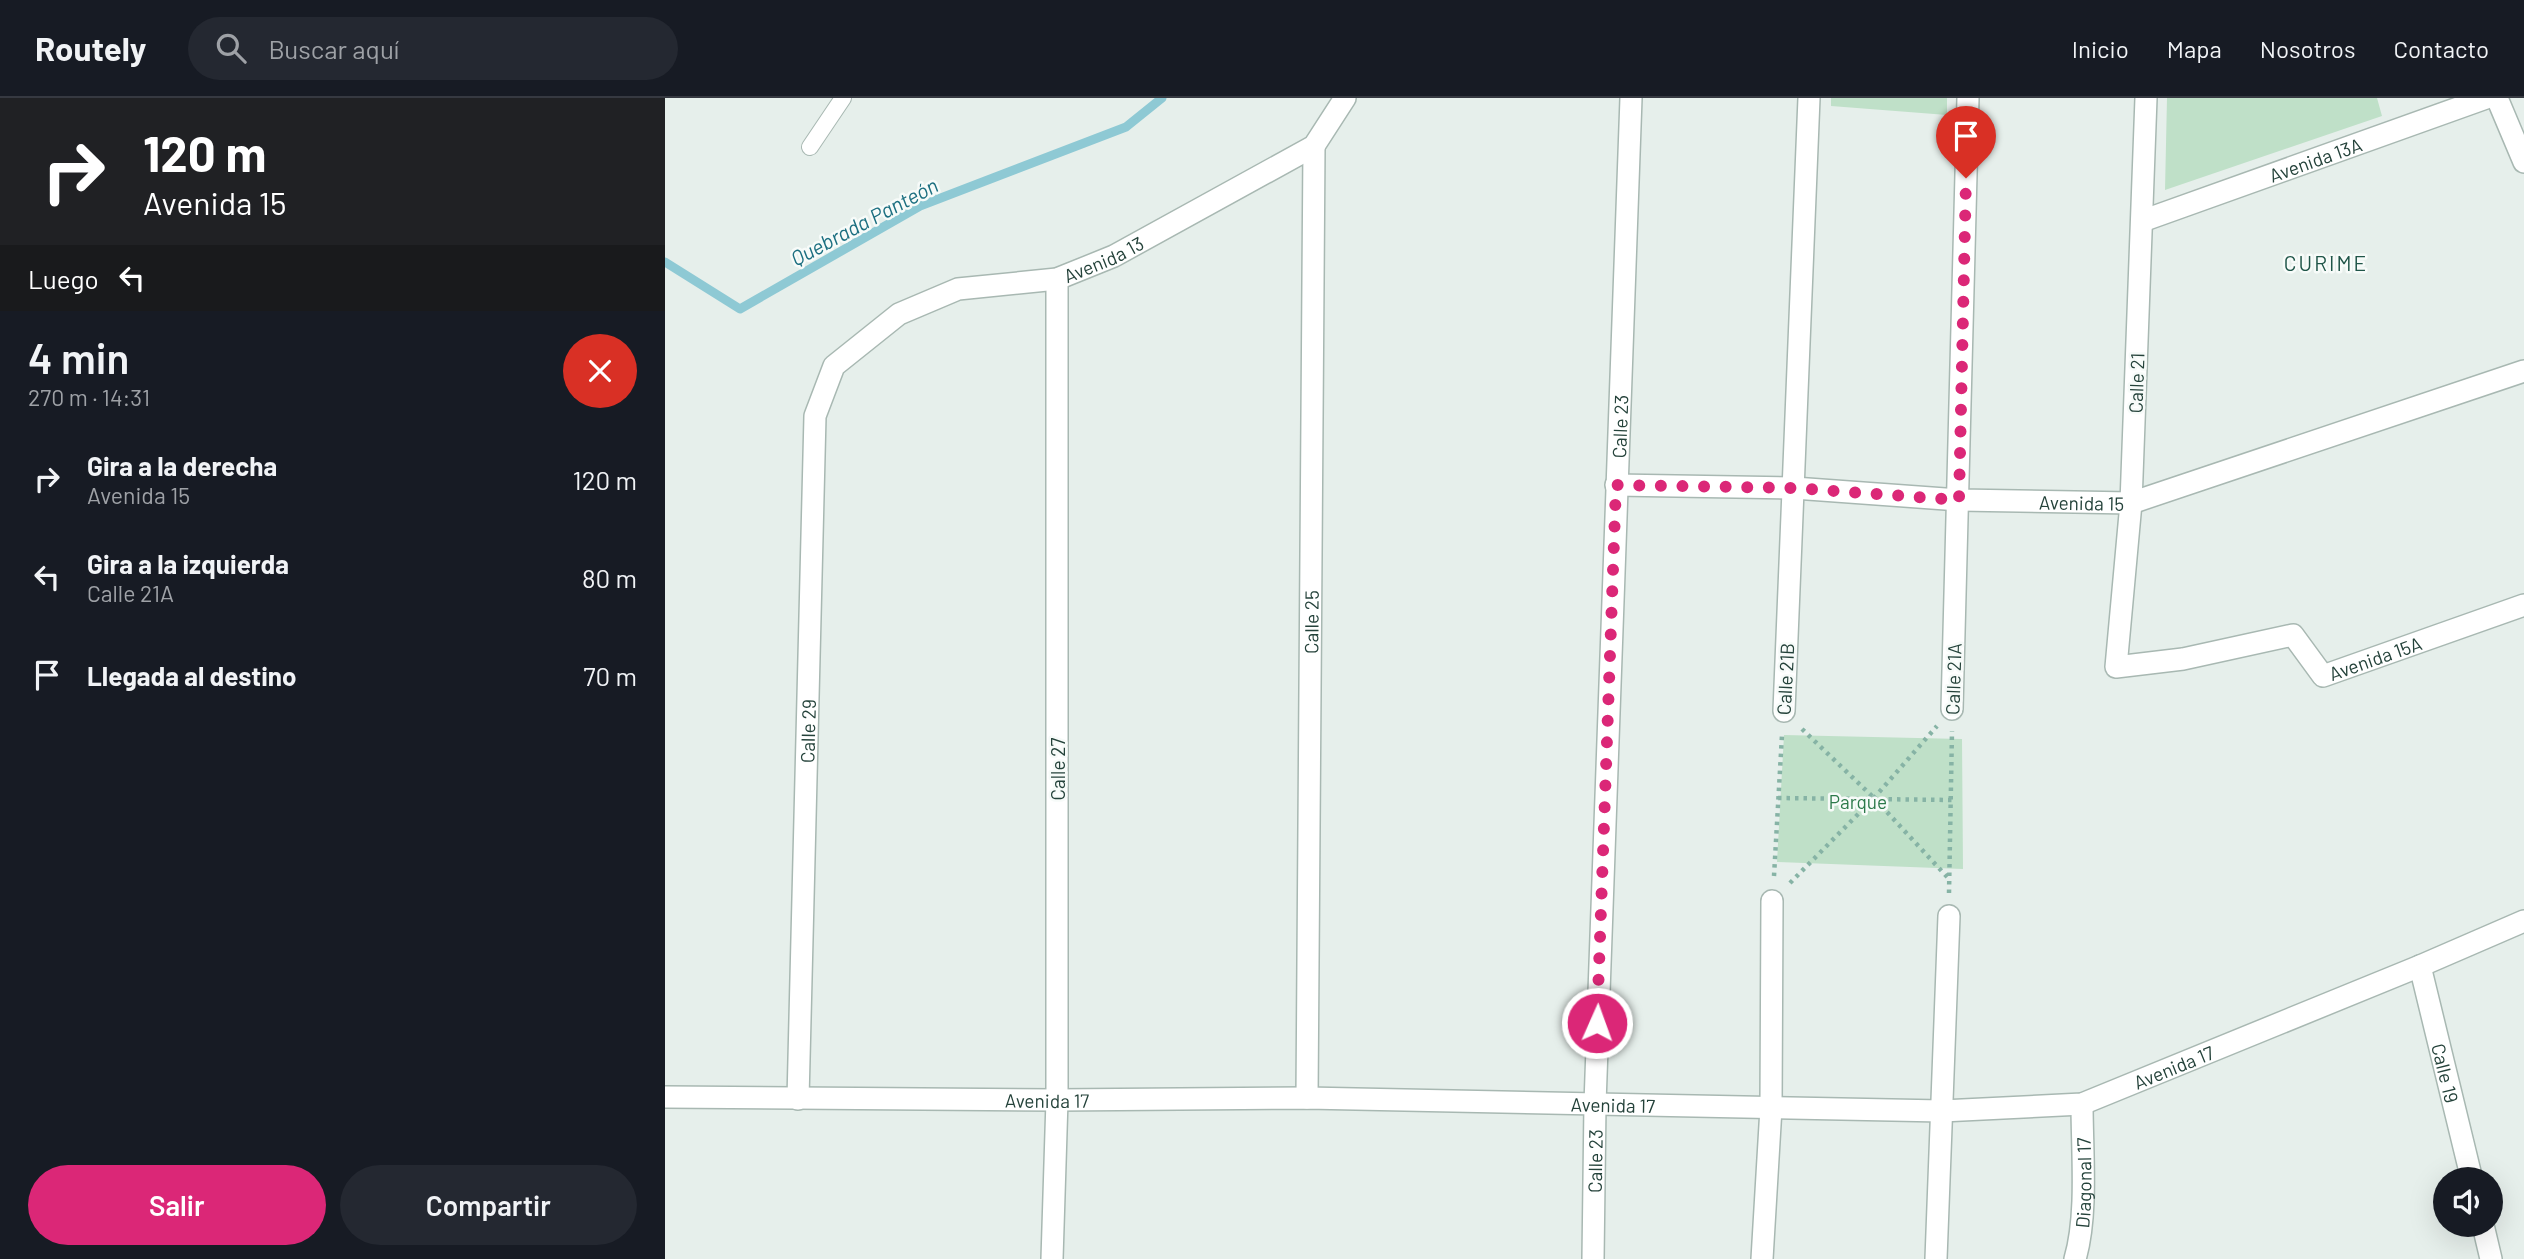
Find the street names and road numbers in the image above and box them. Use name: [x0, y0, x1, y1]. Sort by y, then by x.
street label: Avenida 13A: [2266, 132, 2365, 186]
street label: Avenida 13: [1060, 231, 1147, 287]
street label: Calle 21: [2123, 352, 2149, 414]
street label: Calle 23: [1607, 394, 1632, 459]
street label: Avenida 15: [2039, 490, 2124, 514]
street label: Calle 25: [1299, 590, 1322, 654]
street label: Avenida 15A: [2326, 631, 2425, 685]
street label: Calle 21B: [1772, 642, 1798, 716]
street label: Calle 21A: [1940, 643, 1966, 715]
street label: Calle 29: [795, 699, 819, 763]
street label: Calle 27: [1046, 738, 1069, 800]
street label: Avenida 17: [2130, 1040, 2217, 1093]
street label: Calle 19: [2428, 1041, 2464, 1105]
street label: Avenida 17: [1005, 1088, 1089, 1112]
street label: Avenida 17: [1570, 1092, 1655, 1117]
street label: Calle 23: [1582, 1129, 1606, 1193]
street label: Diagonal 17: [2070, 1137, 2095, 1229]

